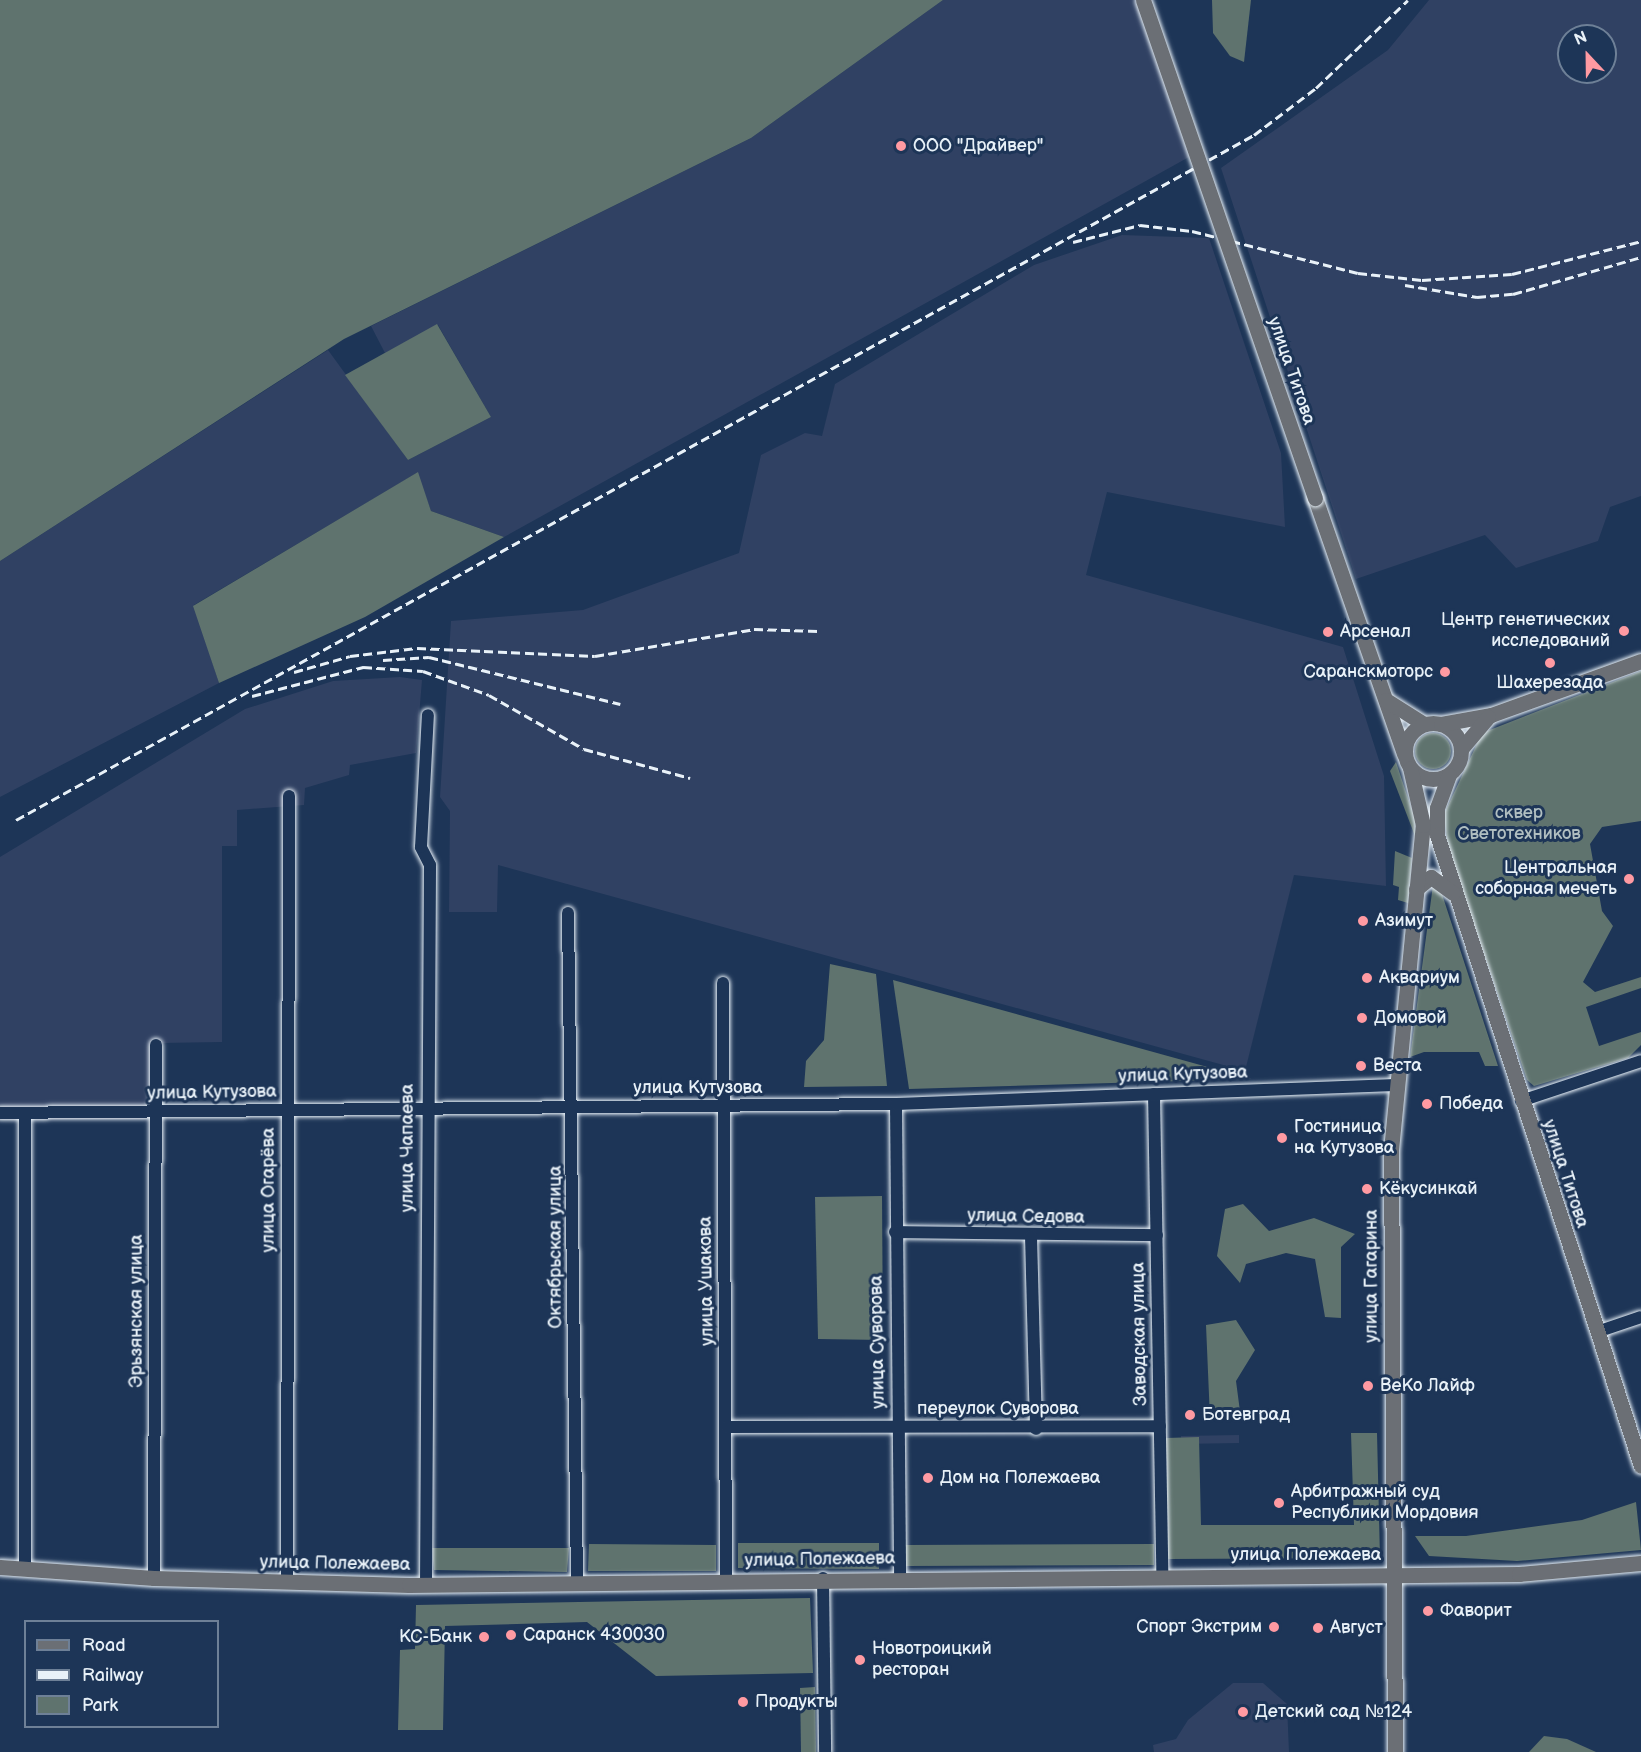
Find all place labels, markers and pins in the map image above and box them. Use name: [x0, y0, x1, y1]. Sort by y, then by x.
place label: ООО "Драйвер": [913, 135, 1044, 157]
marker: ООО "Драйвер": [894, 139, 908, 153]
place label: Центр генетических исследований: [1441, 610, 1610, 652]
place label: Арсенал: [1340, 621, 1411, 643]
marker: Центр генетических исследований: [1615, 622, 1633, 640]
marker: Арсенал: [1321, 625, 1335, 639]
marker: Шахерезада: [1543, 656, 1557, 670]
place label: Саранскмоторс: [1303, 661, 1433, 683]
marker: Саранскмоторс: [1438, 665, 1452, 679]
place label: Шахерезада: [1496, 672, 1604, 694]
place label: Центральная соборная мечеть: [1475, 858, 1617, 900]
marker: Центральная соборная мечеть: [1622, 872, 1636, 886]
place label: Азимут: [1375, 910, 1433, 932]
marker: Азимут: [1356, 914, 1370, 928]
place label: Аквариум: [1379, 967, 1460, 989]
marker: Аквариум: [1360, 971, 1374, 985]
place label: Домовой: [1374, 1007, 1446, 1029]
marker: Домовой: [1355, 1011, 1369, 1025]
place label: Веста: [1373, 1055, 1422, 1077]
marker: Веста: [1354, 1059, 1368, 1073]
place label: Победа: [1439, 1093, 1503, 1115]
marker: Победа: [1420, 1097, 1434, 1111]
place label: Гостиница на Кутузова: [1294, 1117, 1394, 1160]
marker: Гостиница на Кутузова: [1275, 1131, 1289, 1145]
place label: Кёкусинкай: [1379, 1178, 1478, 1200]
marker: Кёкусинкай: [1360, 1182, 1374, 1196]
place label: ВеКо Лайф: [1380, 1375, 1475, 1397]
marker: ВеКо Лайф: [1361, 1379, 1375, 1393]
place label: Ботевград: [1202, 1404, 1290, 1426]
marker: Ботевград: [1183, 1408, 1197, 1422]
place label: Дом на Полежаева: [940, 1467, 1100, 1489]
marker: Дом на Полежаева: [921, 1471, 935, 1485]
place label: Арбитражный суд Республики Мордовия: [1291, 1482, 1478, 1524]
marker: Арбитражный суд Республики Мордовия: [1272, 1496, 1286, 1510]
place label: Фаворит: [1440, 1600, 1512, 1622]
marker: Фаворит: [1421, 1604, 1435, 1618]
place label: Спорт Экстрим: [1136, 1616, 1262, 1638]
place label: Август: [1330, 1617, 1383, 1639]
marker: Спорт Экстрим: [1267, 1620, 1281, 1634]
marker: Август: [1311, 1621, 1325, 1635]
place label: Саранск 430030: [523, 1624, 665, 1646]
place label: КС-Банк: [399, 1626, 472, 1648]
marker: Саранск 430030: [504, 1628, 518, 1642]
marker: КС-Банк: [477, 1630, 491, 1644]
place label: Новотроицкий ресторан: [872, 1639, 992, 1682]
marker: Новотроицкий ресторан: [853, 1653, 867, 1667]
place label: Продукты: [755, 1691, 838, 1713]
marker: Продукты: [736, 1695, 750, 1709]
place label: Детский сад №124: [1255, 1701, 1412, 1723]
marker: Детский сад №124: [1236, 1705, 1250, 1719]

